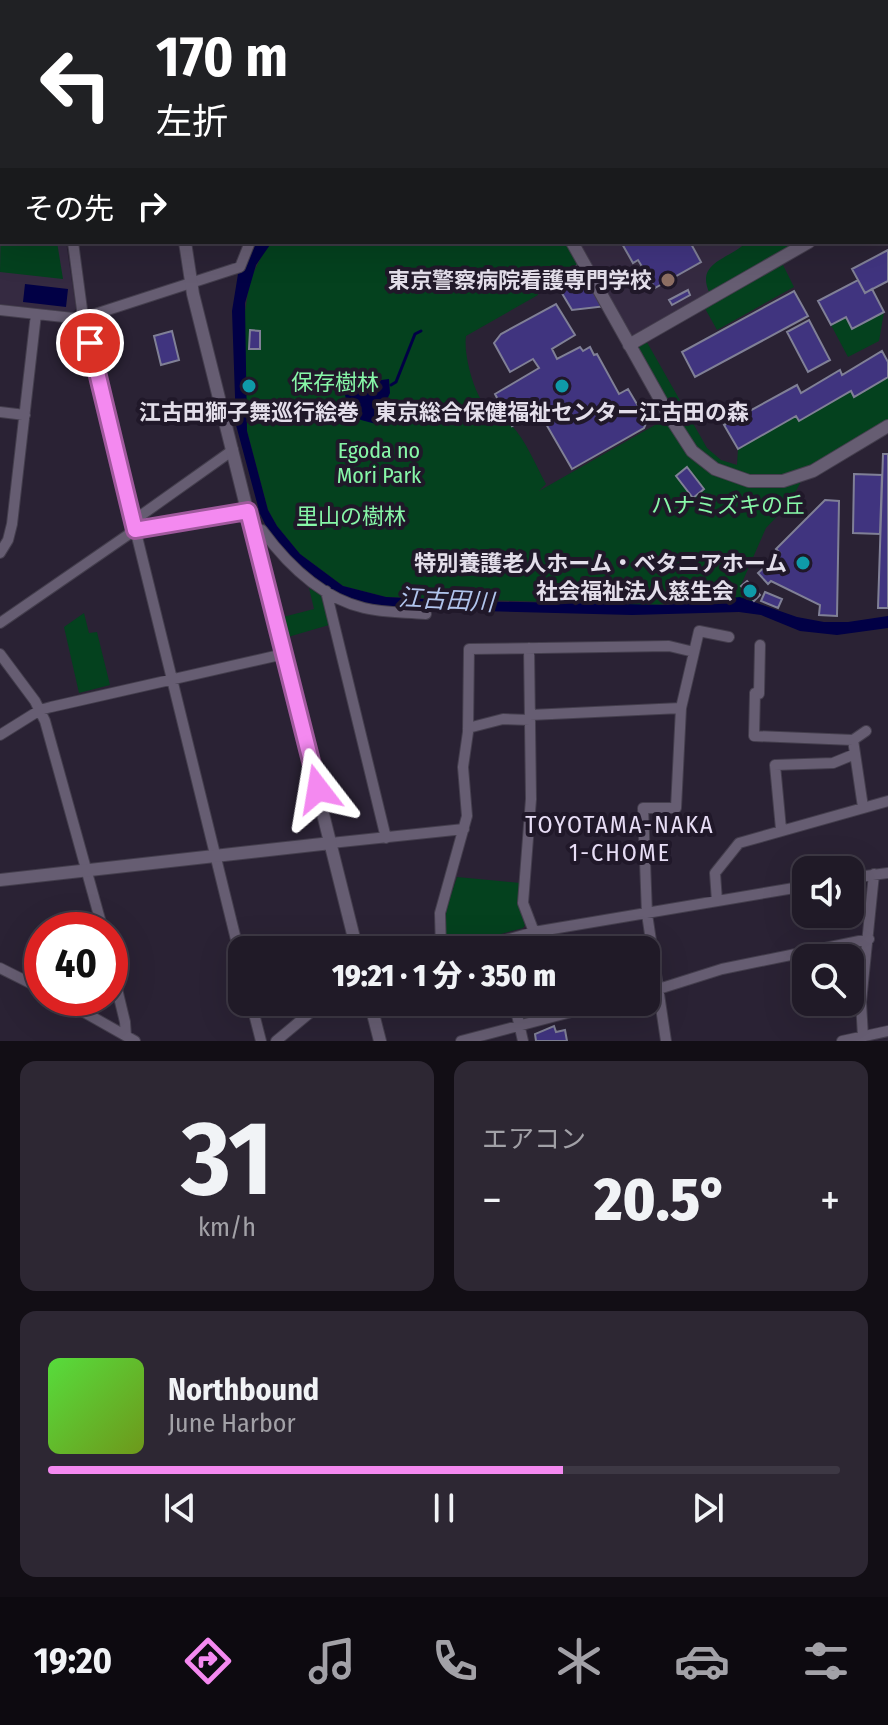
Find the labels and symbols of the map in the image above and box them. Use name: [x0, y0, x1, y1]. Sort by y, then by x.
place label: 東京警察病院看護専門学校: [388, 267, 652, 294]
marker: 東京警察病院看護専門学校: [659, 271, 677, 289]
pin: [56, 309, 124, 377]
park label: 保存樹林: [291, 369, 379, 396]
marker: 江古田獅子舞巡行絵巻: [240, 377, 258, 395]
marker: 東京総合保健福祉センター江古田の森: [553, 377, 571, 395]
place label: 江古田獅子舞巡行絵巻: [139, 399, 359, 426]
place label: 東京総合保健福祉センター江古田の森: [375, 399, 749, 426]
park label: Egoda no Mori Park: [337, 437, 422, 489]
park label: ハナミズキの丘: [651, 492, 805, 519]
park label: 里山の樹林: [296, 503, 406, 530]
place label: 特別養護老人ホーム・ベタニアホーム: [414, 550, 787, 577]
marker: 特別養護老人ホーム・ベタニアホーム: [794, 554, 812, 572]
place label: 社会福祉法人慈生会: [536, 578, 734, 605]
marker: 社会福祉法人慈生会: [741, 582, 759, 600]
water label: 江古田川: [397, 584, 498, 617]
position arrow: [276, 747, 360, 831]
district label: TOYOTAMA-NAKA 1-CHOME: [525, 811, 715, 867]
speed limit sign: 40: [24, 912, 128, 1016]

